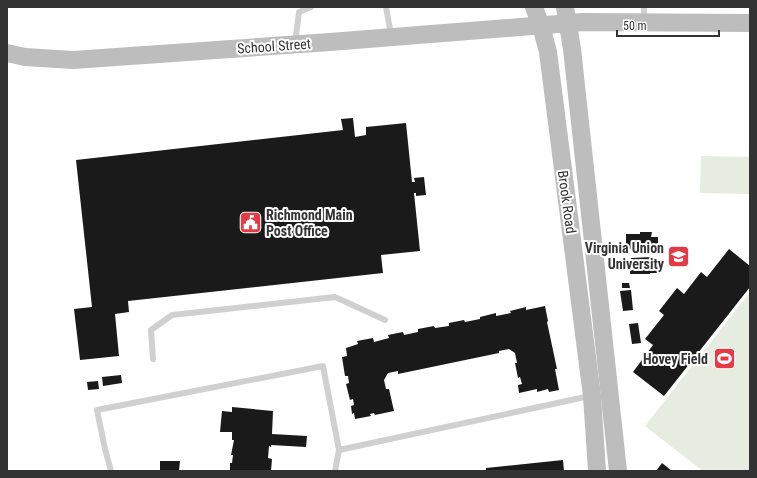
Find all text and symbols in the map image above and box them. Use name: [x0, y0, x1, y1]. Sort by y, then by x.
scale bar: [617, 12, 719, 38]
text: 50 m: [623, 19, 647, 33]
street label: School Street: [237, 35, 311, 57]
street label: Brook Road: [555, 169, 579, 235]
place label: Richmond Main Post Office: [266, 207, 353, 239]
public building icon: Richmond Main Post Office: [237, 210, 263, 236]
place label: Virginia Union University: [585, 240, 665, 272]
school or university icon: Virginia Union University: [666, 243, 692, 269]
sports icon: Hovey Field: [711, 346, 737, 372]
place label: Hovey Field: [643, 351, 708, 367]

